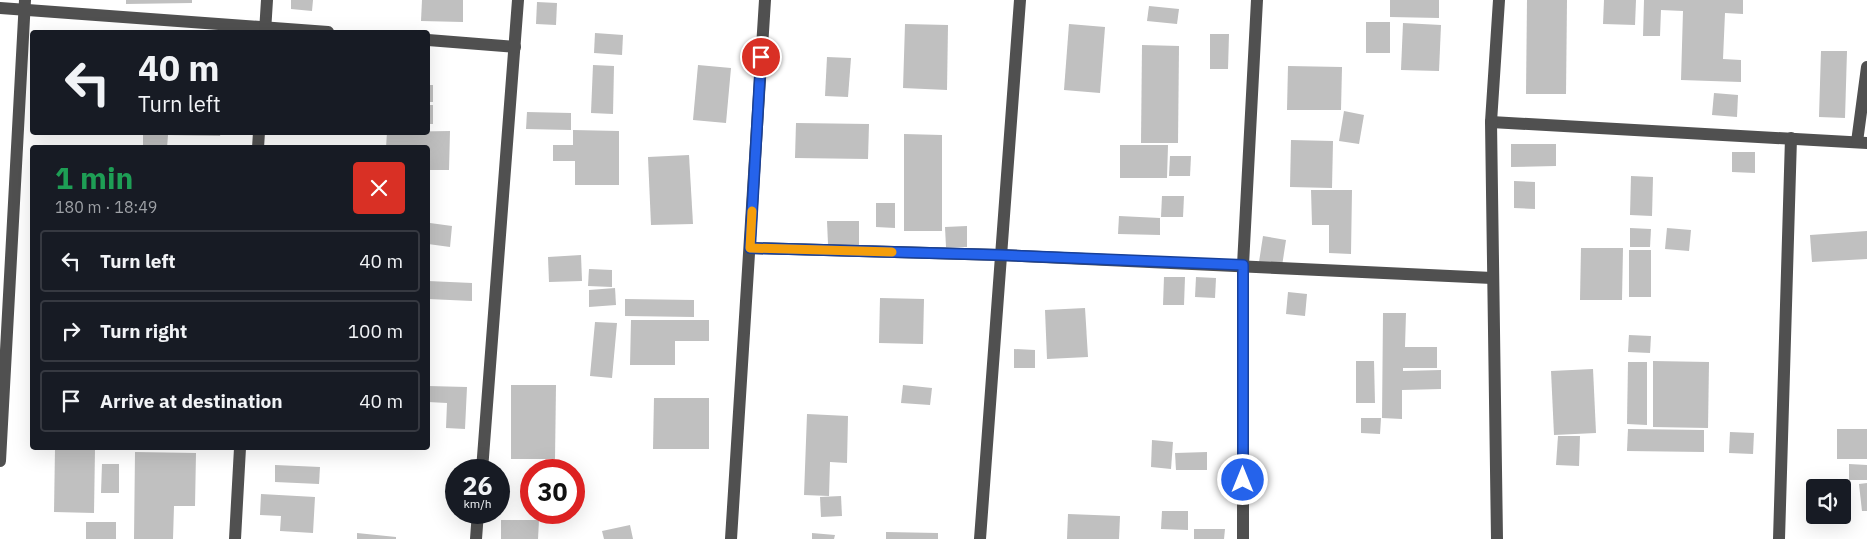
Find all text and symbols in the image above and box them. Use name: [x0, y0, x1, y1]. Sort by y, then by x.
pin: [740, 36, 782, 78]
icon: arrive: [747, 43, 775, 71]
text: 40 m: [138, 45, 220, 91]
icon: left: [55, 50, 120, 115]
text: Turn left: [138, 89, 221, 118]
text: 1 min: [55, 158, 133, 197]
button: close: [353, 162, 405, 214]
text: 180 m · 18:49: [55, 197, 157, 217]
icon: left: [57, 247, 85, 275]
text: Turn left: [100, 249, 176, 273]
text: 40 m: [359, 249, 403, 273]
icon: right: [57, 317, 85, 345]
text: Turn right: [100, 319, 187, 343]
text: 100 m: [348, 319, 403, 343]
icon: arrive: [57, 387, 85, 415]
text: Arrive at destination: [100, 389, 283, 413]
text: 40 m: [359, 389, 403, 413]
position arrow: [1216, 453, 1268, 505]
speed limit sign: 30: [520, 459, 585, 524]
text: 26: [462, 469, 493, 502]
map controls: [1806, 479, 1851, 524]
button: sound: [1806, 479, 1851, 524]
text: km/h: [463, 496, 492, 511]

